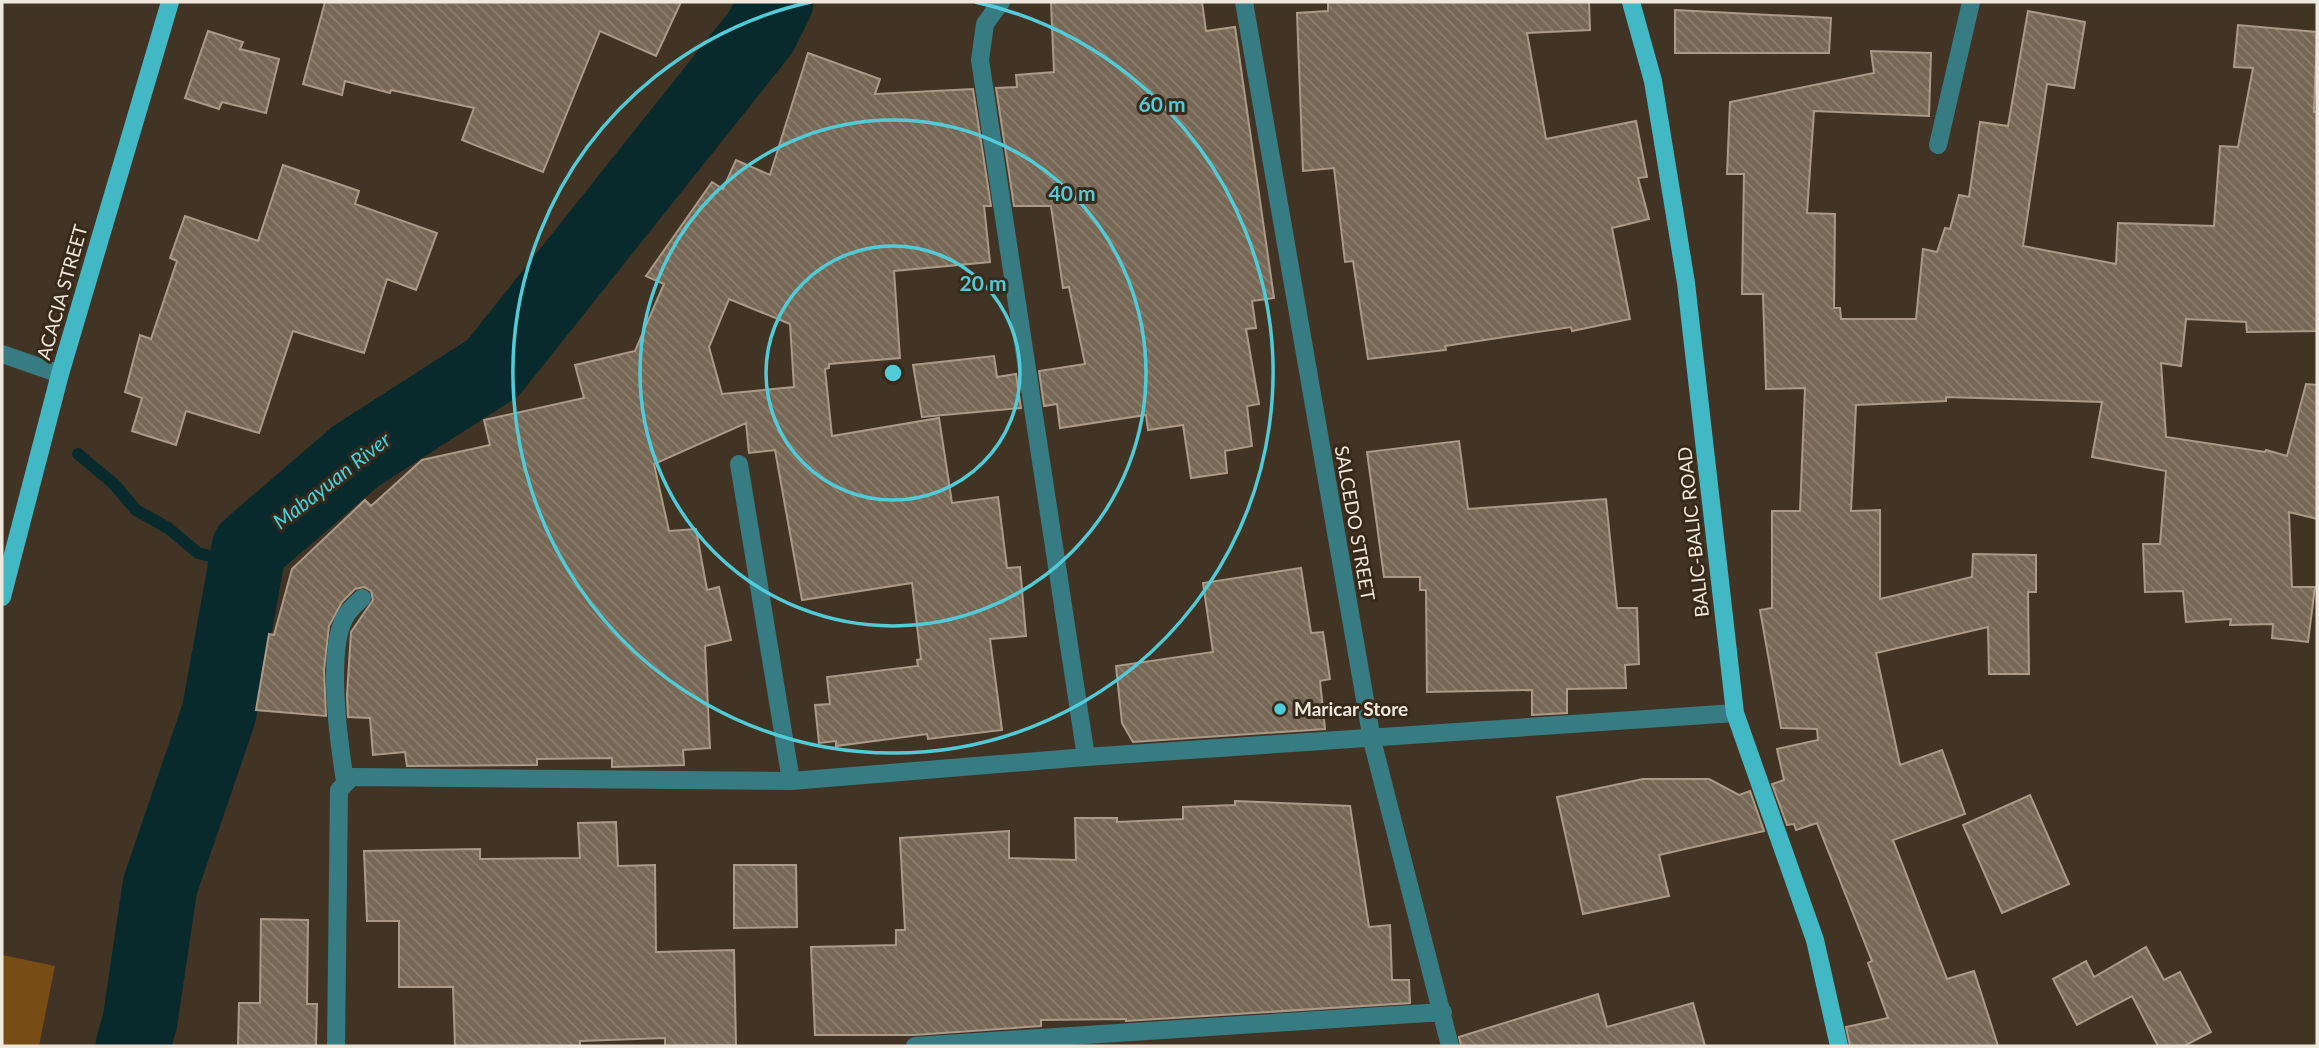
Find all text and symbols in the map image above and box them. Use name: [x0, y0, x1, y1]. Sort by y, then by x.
text: 60 m: [1138, 91, 1186, 116]
text: 40 m: [1048, 180, 1096, 205]
street label: ACACIA STREET: [31, 222, 92, 362]
text: 20 m: [959, 270, 1007, 295]
centre of rings: [881, 361, 905, 385]
water label: Mabayuan River: [267, 426, 395, 533]
street label: SALCEDO STREET: [1331, 444, 1380, 602]
street label: BALIC-BALIC ROAD: [1672, 446, 1713, 618]
place label: Maricar Store: [1294, 697, 1408, 720]
marker: Maricar Store: [1272, 701, 1288, 717]

